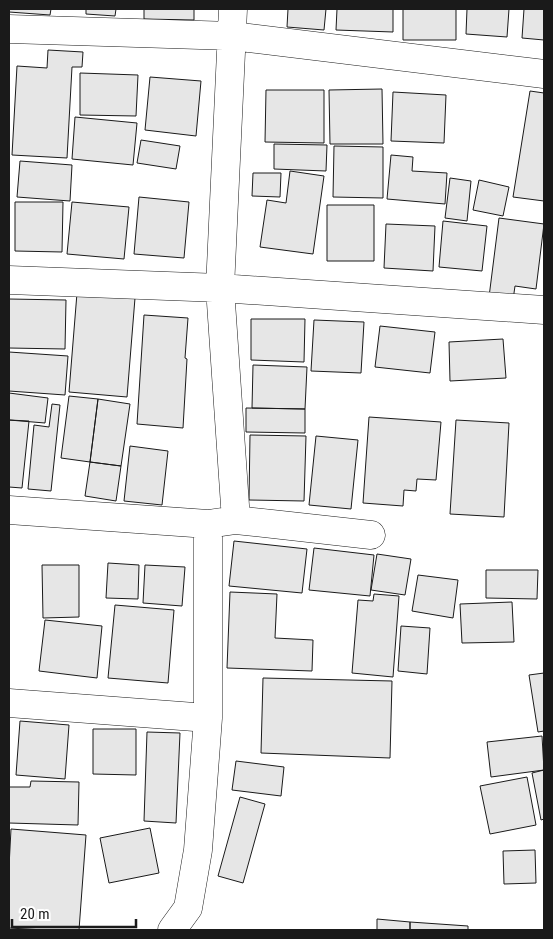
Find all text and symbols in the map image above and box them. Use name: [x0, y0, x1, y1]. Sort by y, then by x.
scale bar: [12, 896, 136, 928]
text: 20 m: [20, 905, 50, 923]

